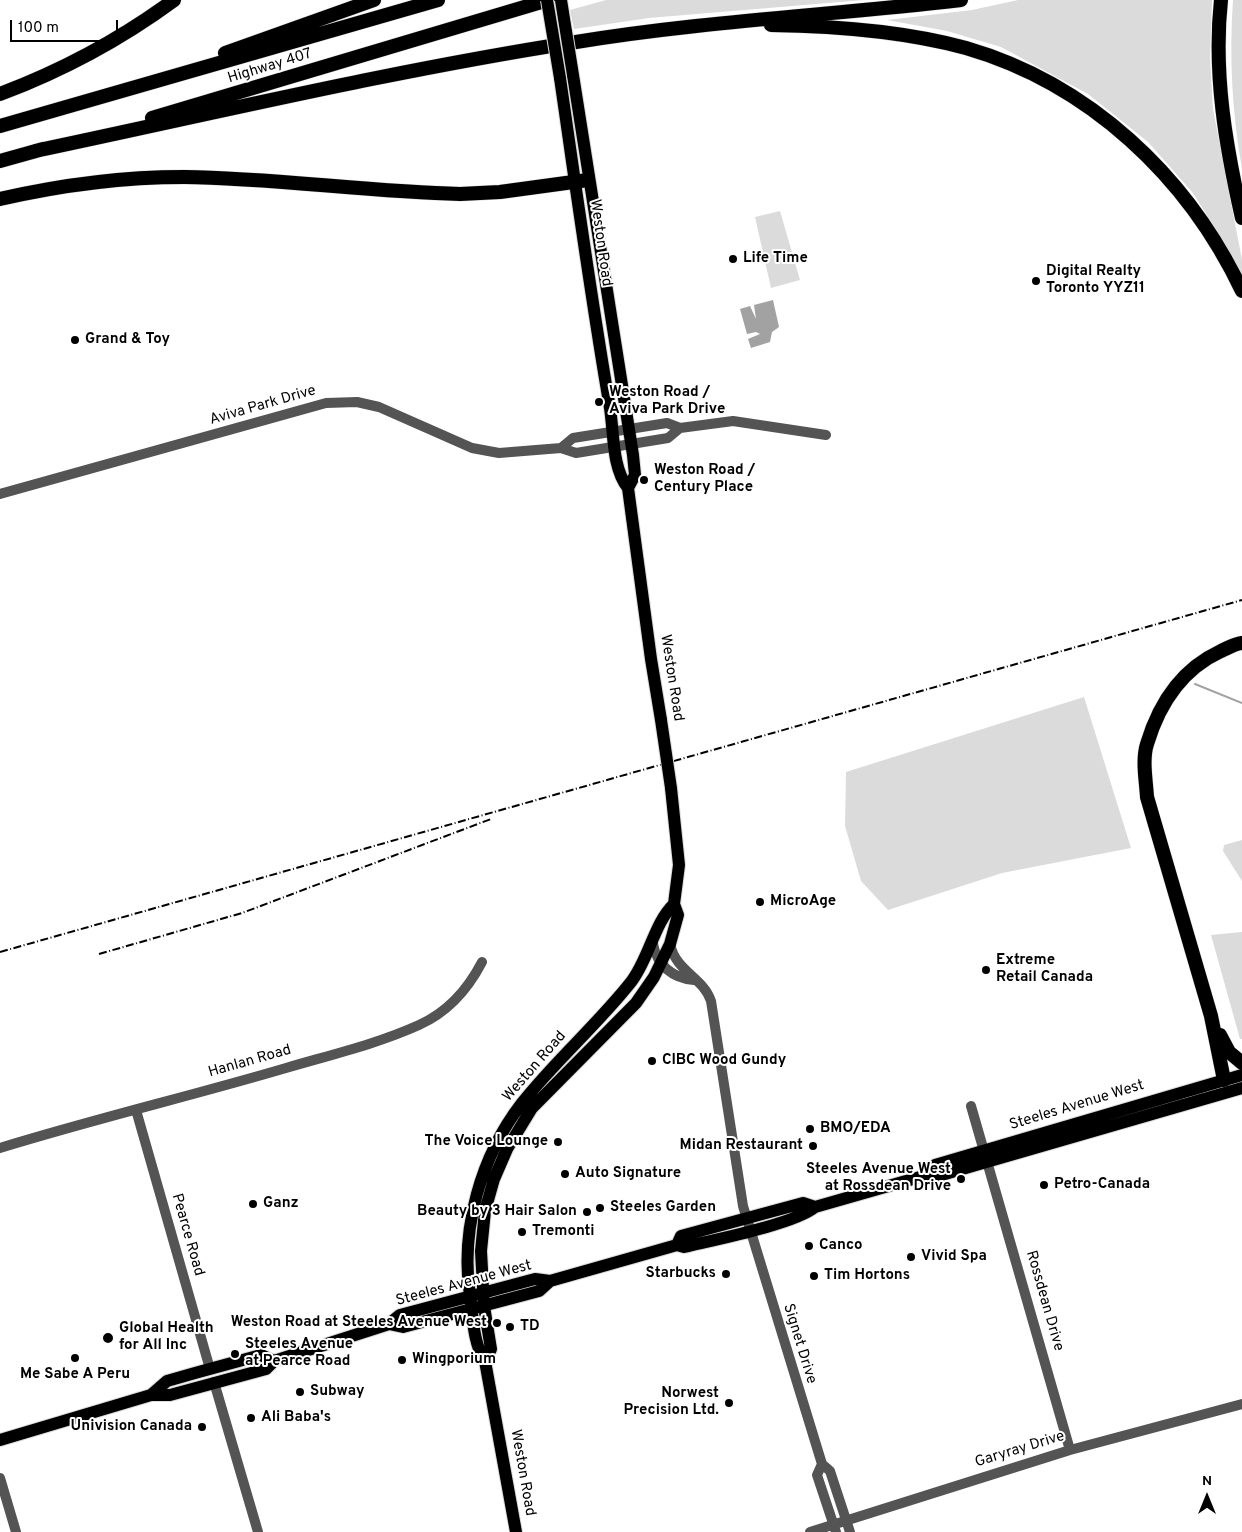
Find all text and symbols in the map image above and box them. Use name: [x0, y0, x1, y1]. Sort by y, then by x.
scale bar: [12, 10, 120, 42]
text: 100 m: [18, 19, 59, 38]
street label: Highway 407: [226, 46, 314, 88]
street label: Weston Road: [585, 198, 615, 288]
place label: Life Time: [743, 250, 808, 268]
marker: Life Time: [727, 253, 739, 265]
place label: Digital Realty Toronto YYZ11: [1046, 263, 1145, 298]
marker: Digital Realty Toronto YYZ11: [1030, 275, 1042, 287]
place label: Grand & Toy: [85, 331, 170, 349]
marker: Grand & Toy: [69, 334, 81, 346]
street label: Aviva Park Drive: [208, 382, 318, 430]
place label: Weston Road / Aviva Park Drive: [609, 384, 725, 419]
marker: Weston Road / Aviva Park Drive: [593, 396, 605, 408]
place label: Weston Road / Century Place: [654, 462, 755, 497]
marker: Weston Road / Century Place: [638, 474, 650, 486]
street label: Weston Road: [655, 633, 687, 723]
place label: MicroAge: [770, 893, 836, 911]
marker: MicroAge: [754, 896, 766, 908]
place label: Extreme Retail Canada: [996, 952, 1093, 987]
marker: Extreme Retail Canada: [980, 964, 992, 976]
street label: Weston Road: [499, 1028, 571, 1106]
street label: Hanlan Road: [207, 1042, 293, 1082]
place label: CIBC Wood Gundy: [662, 1052, 786, 1070]
marker: CIBC Wood Gundy: [646, 1055, 658, 1067]
street label: Steeles Avenue West: [1008, 1077, 1146, 1135]
place label: BMO/EDA: [820, 1120, 891, 1138]
marker: BMO/EDA: [804, 1123, 816, 1135]
place label: The Voice Lounge: [424, 1133, 548, 1151]
marker: The Voice Lounge: [552, 1136, 564, 1148]
place label: Midan Restaurant: [680, 1137, 803, 1155]
marker: Midan Restaurant: [807, 1140, 819, 1152]
place label: Steeles Avenue West at Rossdean Drive: [806, 1161, 951, 1196]
place label: Auto Signature: [575, 1165, 681, 1183]
marker: Auto Signature: [559, 1168, 571, 1180]
marker: Steeles Avenue West at Rossdean Drive: [955, 1173, 967, 1185]
place label: Petro-Canada: [1054, 1176, 1150, 1194]
marker: Petro-Canada: [1038, 1179, 1050, 1191]
street label: Pearce Road: [167, 1192, 207, 1278]
place label: Ganz: [263, 1195, 299, 1213]
marker: Ganz: [247, 1198, 259, 1210]
place label: Steeles Garden: [610, 1199, 716, 1217]
marker: Steeles Garden: [594, 1202, 606, 1214]
place label: Beauty by 3 Hair Salon: [417, 1203, 577, 1221]
marker: Beauty by 3 Hair Salon: [581, 1206, 593, 1218]
place label: Tremonti: [532, 1223, 594, 1241]
marker: Tremonti: [516, 1226, 528, 1238]
place label: Canco: [819, 1237, 863, 1255]
marker: Canco: [803, 1240, 815, 1252]
place label: Vivid Spa: [921, 1248, 987, 1266]
street label: Rossdean Drive: [1021, 1249, 1067, 1353]
marker: Vivid Spa: [905, 1251, 917, 1263]
street label: Steeles Avenue West: [394, 1257, 534, 1311]
place label: Starbucks: [646, 1265, 716, 1283]
place label: Tim Hortons: [824, 1267, 910, 1285]
marker: Starbucks: [720, 1268, 732, 1280]
marker: Tim Hortons: [808, 1270, 820, 1282]
street label: Signet Drive: [778, 1302, 820, 1386]
place label: Weston Road at Steeles Avenue West: [231, 1314, 487, 1332]
marker: Weston Road at Steeles Avenue West: [491, 1317, 503, 1329]
place label: TD: [520, 1318, 540, 1336]
place label: Global Health for All Inc: [119, 1320, 214, 1355]
marker: TD: [504, 1321, 516, 1333]
marker: Global Health for All Inc: [101, 1331, 115, 1345]
place label: Steeles Avenue at Pearce Road: [245, 1336, 353, 1371]
marker: Steeles Avenue at Pearce Road: [229, 1348, 241, 1360]
place label: Wingporium: [412, 1351, 496, 1369]
marker: Me Sabe A Peru: [69, 1352, 81, 1364]
marker: Wingporium: [396, 1354, 408, 1366]
place label: Me Sabe A Peru: [20, 1366, 130, 1384]
place label: Subway: [310, 1383, 364, 1401]
place label: Norwest Precision Ltd.: [624, 1385, 719, 1420]
marker: Subway: [294, 1386, 306, 1398]
marker: Norwest Precision Ltd.: [723, 1397, 735, 1409]
place label: Ali Baba's: [261, 1409, 331, 1427]
marker: Ali Baba's: [245, 1412, 257, 1424]
place label: Univision Canada: [71, 1418, 192, 1436]
marker: Univision Canada: [196, 1421, 208, 1433]
street label: Weston Road: [506, 1428, 538, 1518]
street label: Garyray Drive: [973, 1428, 1067, 1472]
north arrow: [1182, 1472, 1232, 1522]
text: N: [1202, 1473, 1212, 1490]

